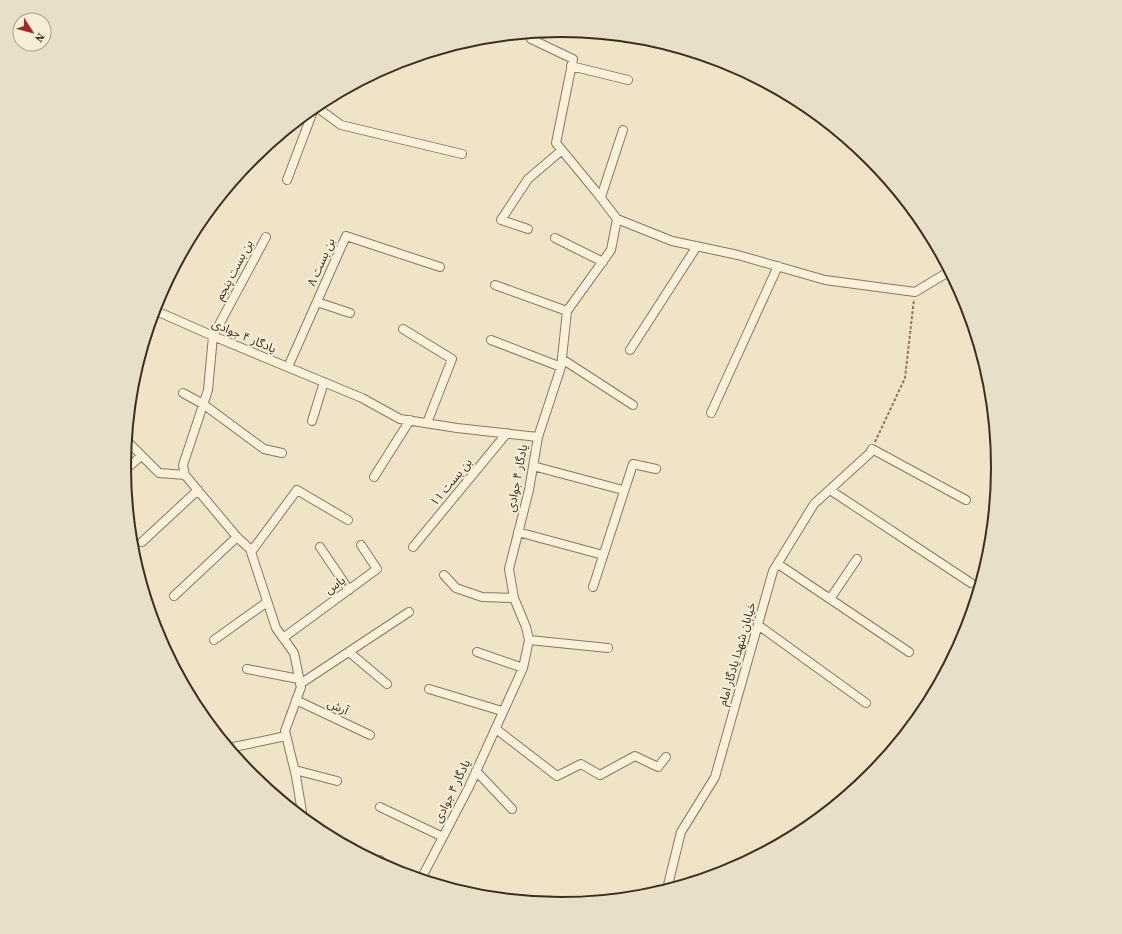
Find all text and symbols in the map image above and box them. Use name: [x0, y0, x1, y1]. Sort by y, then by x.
north arrow: [12, 12, 52, 52]
text: N: [31, 30, 48, 45]
street label: بن بست ۸: [303, 235, 339, 289]
street label: بن بست پنجم: [211, 237, 257, 303]
street label: یادگار ۴ جوادی: [209, 315, 279, 357]
street label: یادگار ۴ جوادی: [503, 443, 531, 513]
street label: بن بست ۱۱: [426, 455, 476, 509]
street label: یاس: [322, 572, 348, 598]
street label: خیابان شهدا یادگار امام: [715, 600, 760, 708]
street label: آرش: [325, 695, 352, 719]
street label: یادگار ۴ جوادی: [430, 757, 474, 825]

